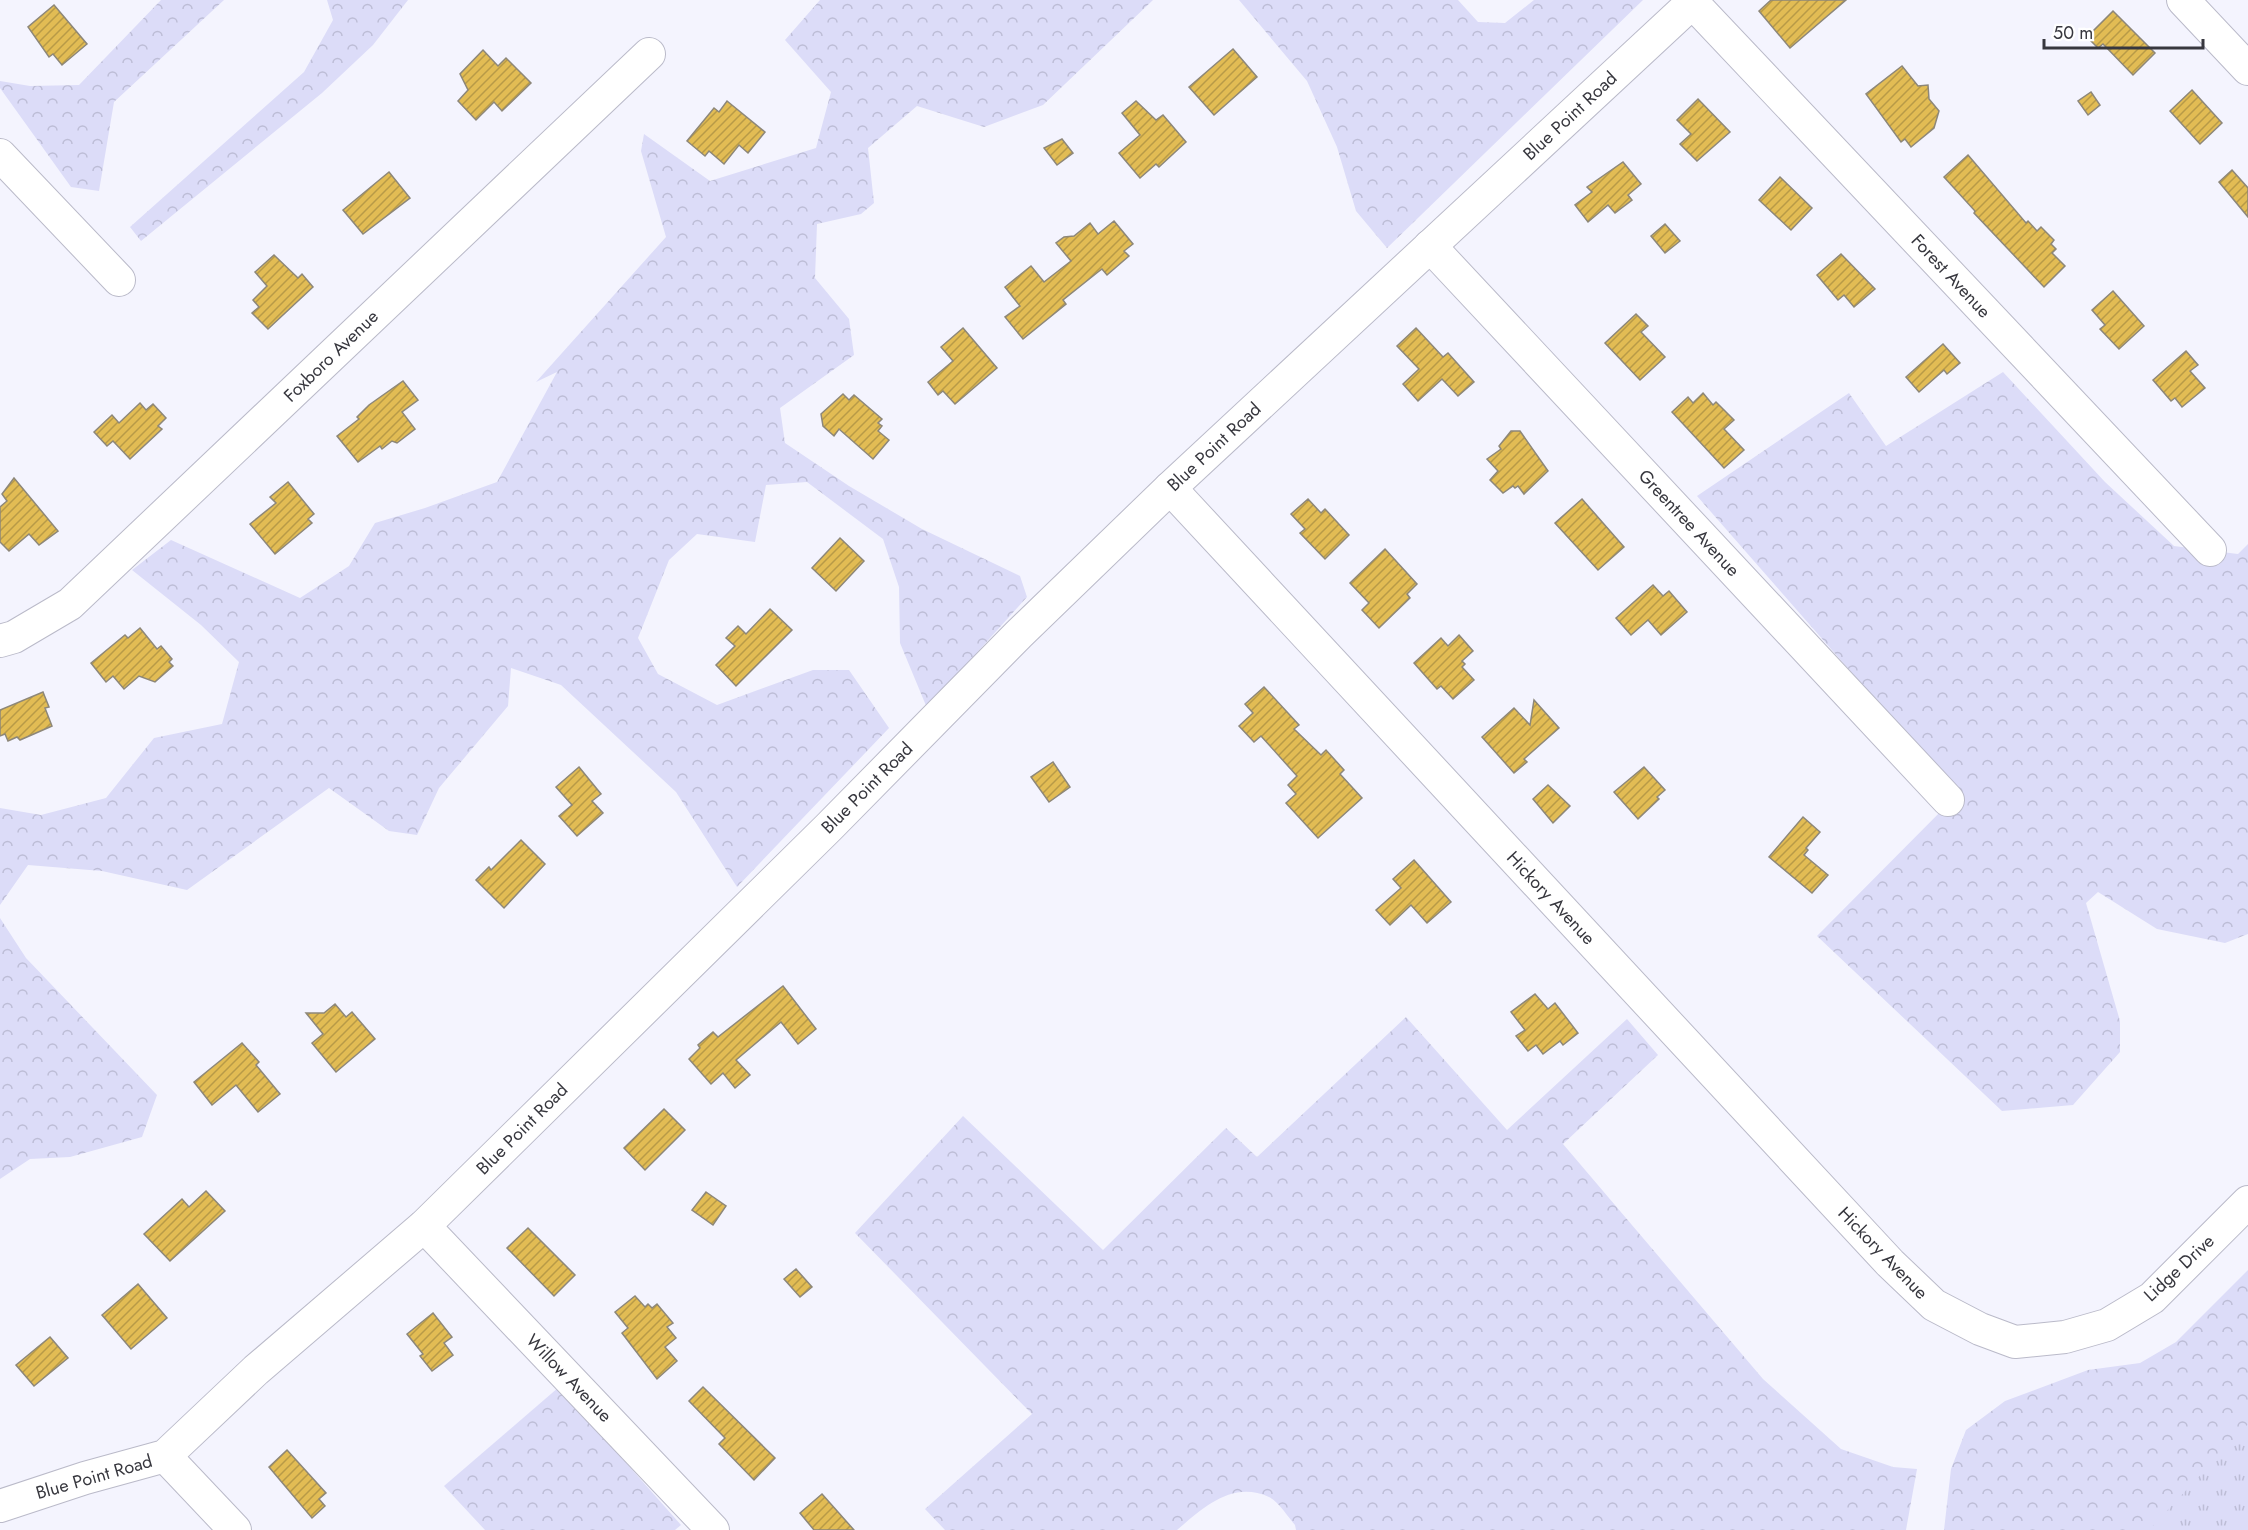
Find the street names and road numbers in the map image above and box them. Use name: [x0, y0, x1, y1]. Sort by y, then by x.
street label: Blue Point Road: [1517, 66, 1623, 166]
street label: Forest Avenue: [1905, 228, 1997, 324]
street label: Foxboro Avenue: [278, 304, 384, 408]
street label: Blue Point Road: [1161, 397, 1267, 497]
street label: Greentree Avenue: [1632, 464, 1746, 582]
street label: Blue Point Road: [815, 736, 919, 840]
street label: Hickory Avenue: [1501, 845, 1601, 951]
street label: Blue Point Road: [470, 1077, 574, 1181]
street label: Hickory Avenue: [1832, 1201, 1934, 1305]
street label: Lidge Drive: [2138, 1228, 2220, 1308]
street label: Willow Avenue: [520, 1328, 618, 1428]
street label: Blue Point Road: [33, 1448, 155, 1506]

